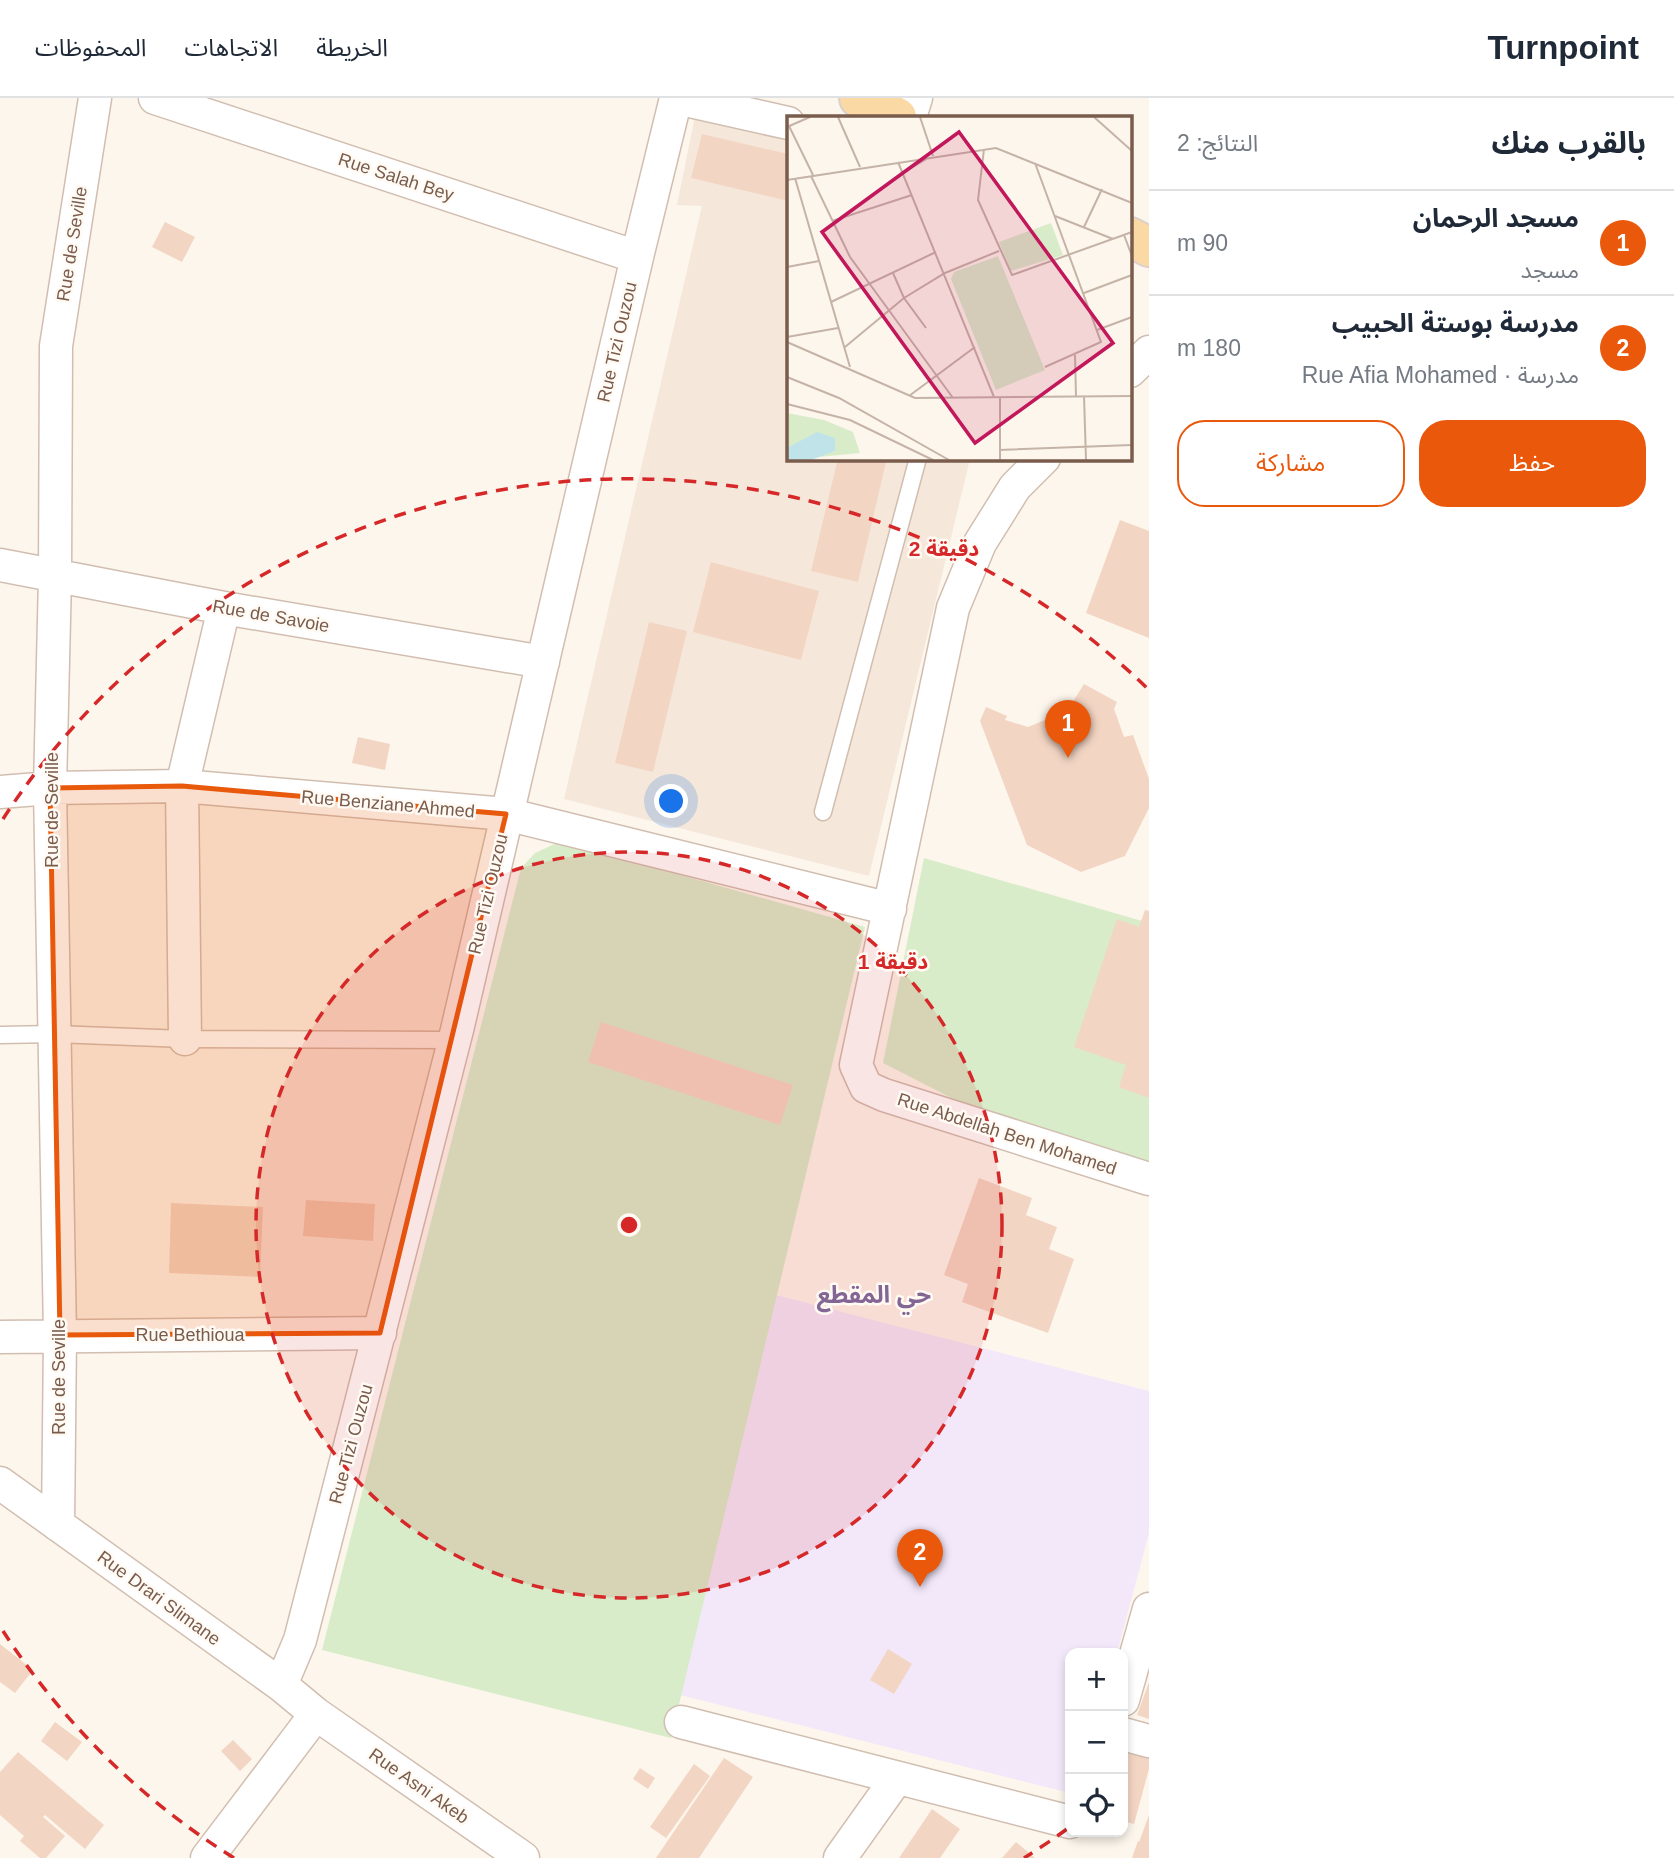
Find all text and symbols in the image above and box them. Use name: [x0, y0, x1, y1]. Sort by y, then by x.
text: Turnpoint: [1488, 29, 1639, 66]
text: المحفوظات: [35, 34, 146, 61]
text: الاتجاهات: [184, 34, 278, 61]
text: الخريطة: [316, 34, 388, 61]
inset map: [787, 116, 1132, 460]
text: بالقرب منك: [1491, 126, 1646, 159]
text: النتائج: 2: [1177, 130, 1258, 156]
street label: Rue Salah Bey: [336, 149, 456, 205]
street label: Rue de Seville: [53, 185, 91, 303]
text: مسجد الرحمان: [1413, 203, 1579, 233]
text: 90 m: [1177, 230, 1228, 256]
text: 1: [1617, 230, 1629, 256]
text: مسجد: [1520, 257, 1579, 283]
street label: Rue Tizi Ouzou: [593, 280, 641, 404]
text: مدرسة بوستة الحبيب: [1332, 308, 1579, 338]
text: 180 m: [1177, 335, 1241, 361]
text: 2: [1617, 335, 1629, 361]
text: مدرسة · Rue Afia Mohamed: [1302, 362, 1579, 388]
button: مشاركة: [1177, 420, 1405, 507]
button: حفظ: [1419, 420, 1646, 507]
text: 2 دقيقة: [909, 537, 979, 561]
street label: Rue de Savoie: [211, 596, 331, 636]
pin: 1: [1045, 700, 1091, 758]
street label: Rue de Seville: [42, 752, 62, 868]
your location: [654, 784, 688, 818]
street label: Rue Benziane Ahmed: [300, 786, 476, 822]
street label: Rue Tizi Ouzou: [464, 832, 512, 956]
text: 1 دقيقة: [858, 950, 928, 974]
street label: Rue Abdellah Ben Mohamed: [895, 1089, 1119, 1179]
centre of rings: [617, 1213, 641, 1237]
district label: حي المقطع: [817, 1281, 931, 1315]
street label: Rue de Seville: [49, 1319, 69, 1435]
street label: Rue Bethioua: [135, 1325, 246, 1345]
street label: Rue Tizi Ouzou: [325, 1382, 377, 1506]
pin: 2: [897, 1529, 943, 1587]
street label: Rue Drari Slimane: [94, 1547, 224, 1649]
map controls: [1065, 1648, 1128, 1837]
button: +: [1065, 1648, 1128, 1711]
button: −: [1065, 1711, 1128, 1774]
street label: Rue Asni Akeb: [365, 1744, 473, 1828]
button: locate: [1065, 1774, 1128, 1837]

